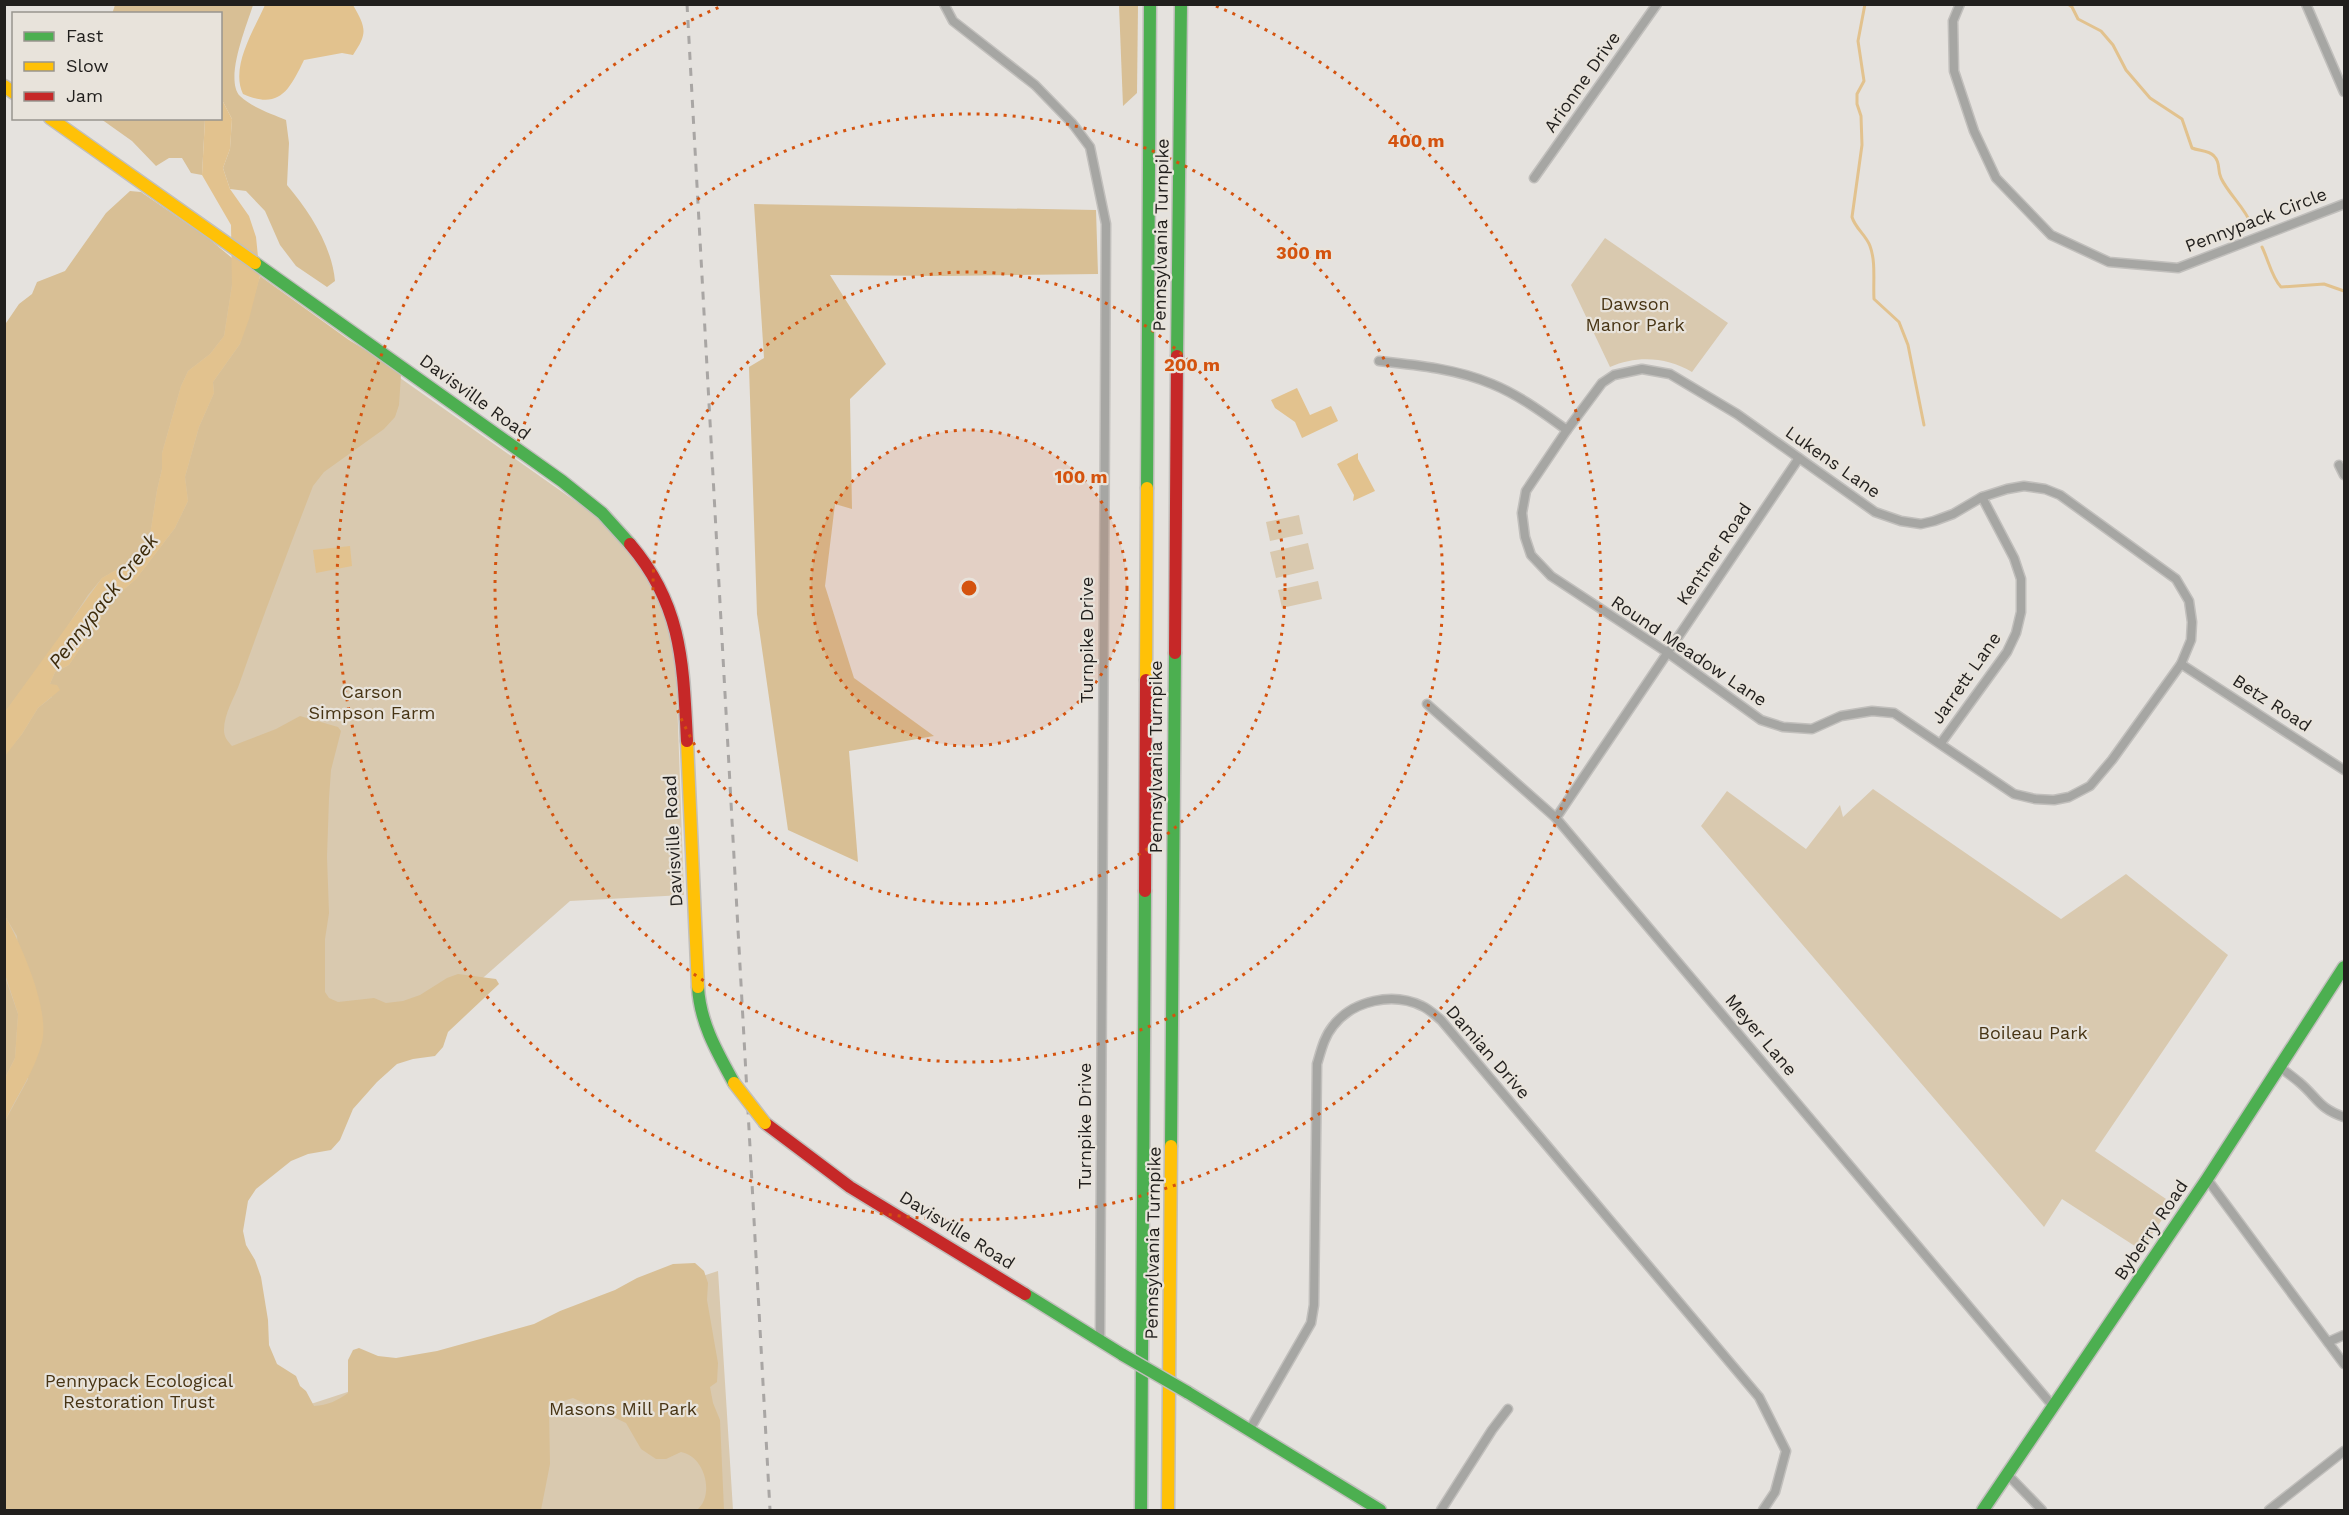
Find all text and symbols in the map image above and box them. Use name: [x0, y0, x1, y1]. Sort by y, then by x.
legend: [12, 12, 222, 120]
text: Fast: [66, 25, 104, 46]
street label: Arionne Drive: [1539, 27, 1624, 136]
text: Slow: [66, 55, 109, 76]
text: Jam: [66, 85, 103, 106]
text: 400 m: [1388, 130, 1444, 151]
street label: Pennsylvania Turnpike: [1148, 138, 1173, 332]
street label: Pennypack Circle: [2182, 183, 2330, 256]
text: 300 m: [1276, 242, 1332, 263]
park label: Dawson Manor Park: [1585, 293, 1685, 335]
street label: Davisville Road: [416, 349, 535, 444]
text: 200 m: [1164, 354, 1220, 375]
street label: Lukens Lane: [1782, 421, 1885, 502]
text: 100 m: [1054, 466, 1108, 487]
street label: Kentner Road: [1672, 499, 1755, 609]
water label: Pennypack Creek: [43, 528, 164, 673]
street label: Turnpike Drive: [1076, 577, 1097, 703]
centre of rings: [959, 578, 979, 598]
street label: Round Meadow Lane: [1608, 591, 1771, 710]
street label: Jarrett Lane: [1926, 628, 2005, 728]
street label: Pennsylvania Turnpike: [1145, 660, 1166, 854]
street label: Betz Road: [2229, 670, 2315, 736]
park label: Carson Simpson Farm: [309, 681, 436, 723]
street label: Davisville Road: [659, 775, 686, 907]
street label: Meyer Lane: [1721, 989, 1802, 1080]
street label: Damian Drive: [1442, 1001, 1535, 1103]
park label: Boileau Park: [1978, 1022, 2088, 1043]
street label: Turnpike Drive: [1074, 1063, 1095, 1189]
street label: Pennsylvania Turnpike: [1140, 1146, 1165, 1340]
street label: Byberry Road: [2109, 1176, 2192, 1284]
street label: Davisville Road: [896, 1186, 1019, 1273]
park label: Pennypack Ecological Restoration Trust: [45, 1370, 234, 1412]
park label: Masons Mill Park: [549, 1398, 697, 1419]

